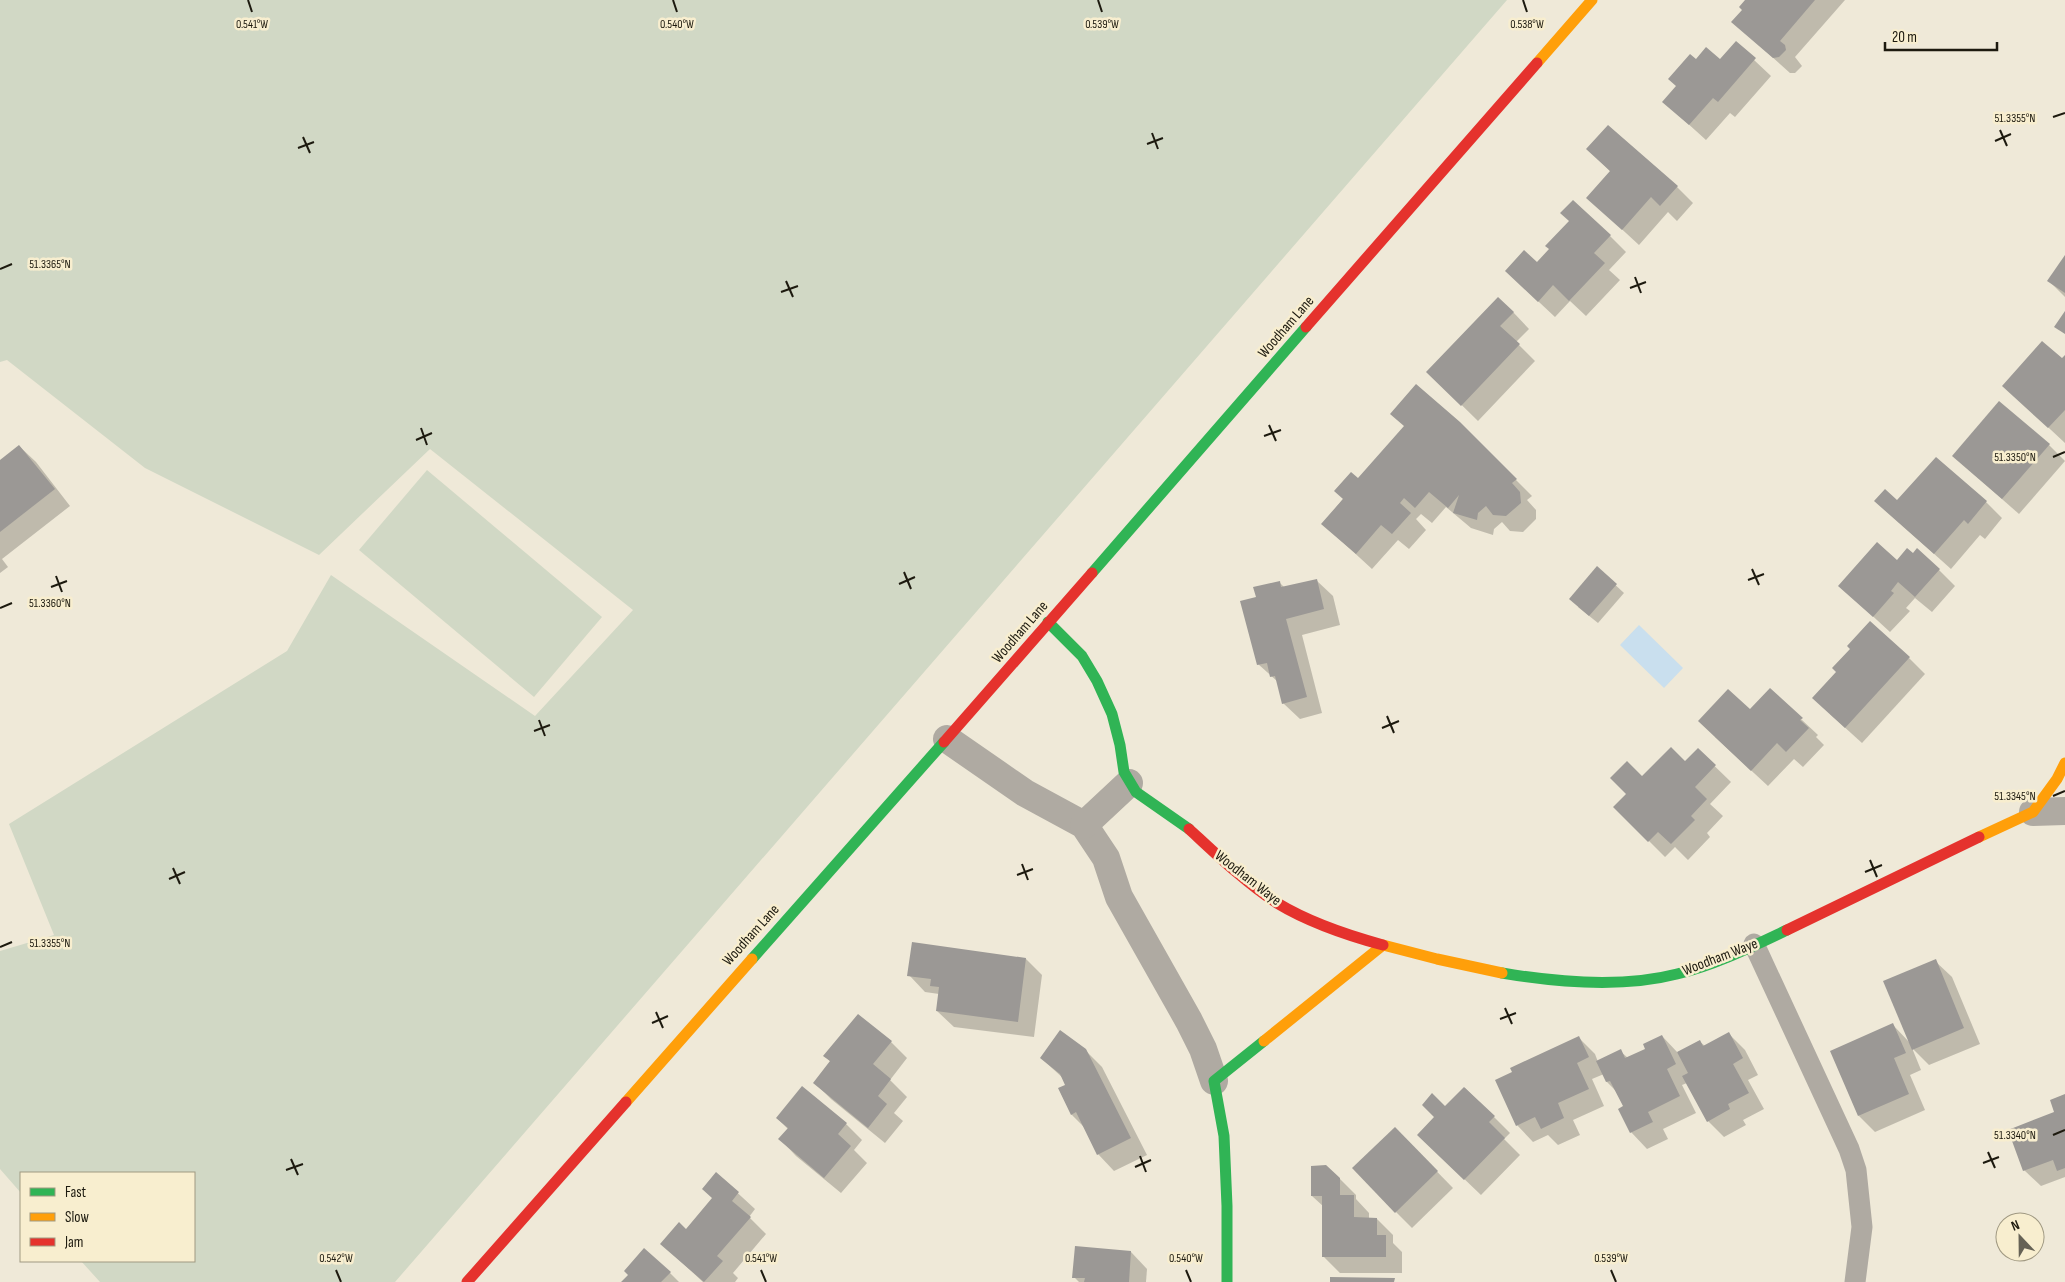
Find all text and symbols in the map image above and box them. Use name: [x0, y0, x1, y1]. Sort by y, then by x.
text: 0.541°W: [236, 17, 268, 32]
text: 0.540°W: [660, 17, 694, 32]
text: 0.539°W: [1085, 17, 1119, 32]
text: 0.538°W: [1510, 17, 1544, 32]
scale bar: [1885, 20, 1998, 52]
text: 20 m: [1892, 28, 1917, 47]
text: 51.3355°N: [1994, 111, 2036, 126]
text: 51.3365°N: [29, 257, 71, 272]
street label: Woodham Lane: [1254, 292, 1318, 362]
text: 51.3350°N: [1994, 450, 2036, 465]
text: 51.3360°N: [29, 596, 71, 611]
street label: Woodham Lane: [988, 597, 1052, 667]
text: 51.3345°N: [1994, 789, 2036, 804]
street label: Woodham Waye: [1211, 846, 1285, 910]
street label: Woodham Lane: [718, 900, 784, 970]
street label: Woodham Waye: [1680, 934, 1760, 980]
text: 51.3355°N: [29, 936, 71, 951]
text: 51.3340°N: [1994, 1128, 2036, 1143]
legend: [20, 1172, 195, 1262]
text: Fast: [65, 1183, 87, 1202]
text: Slow: [65, 1208, 89, 1227]
north arrow: [1995, 1212, 2045, 1262]
text: N: [2009, 1216, 2022, 1235]
text: Jam: [64, 1233, 83, 1252]
text: 0.542°W: [319, 1251, 353, 1266]
text: 0.541°W: [745, 1251, 777, 1266]
text: 0.540°W: [1169, 1251, 1203, 1266]
text: 0.539°W: [1594, 1251, 1628, 1266]

